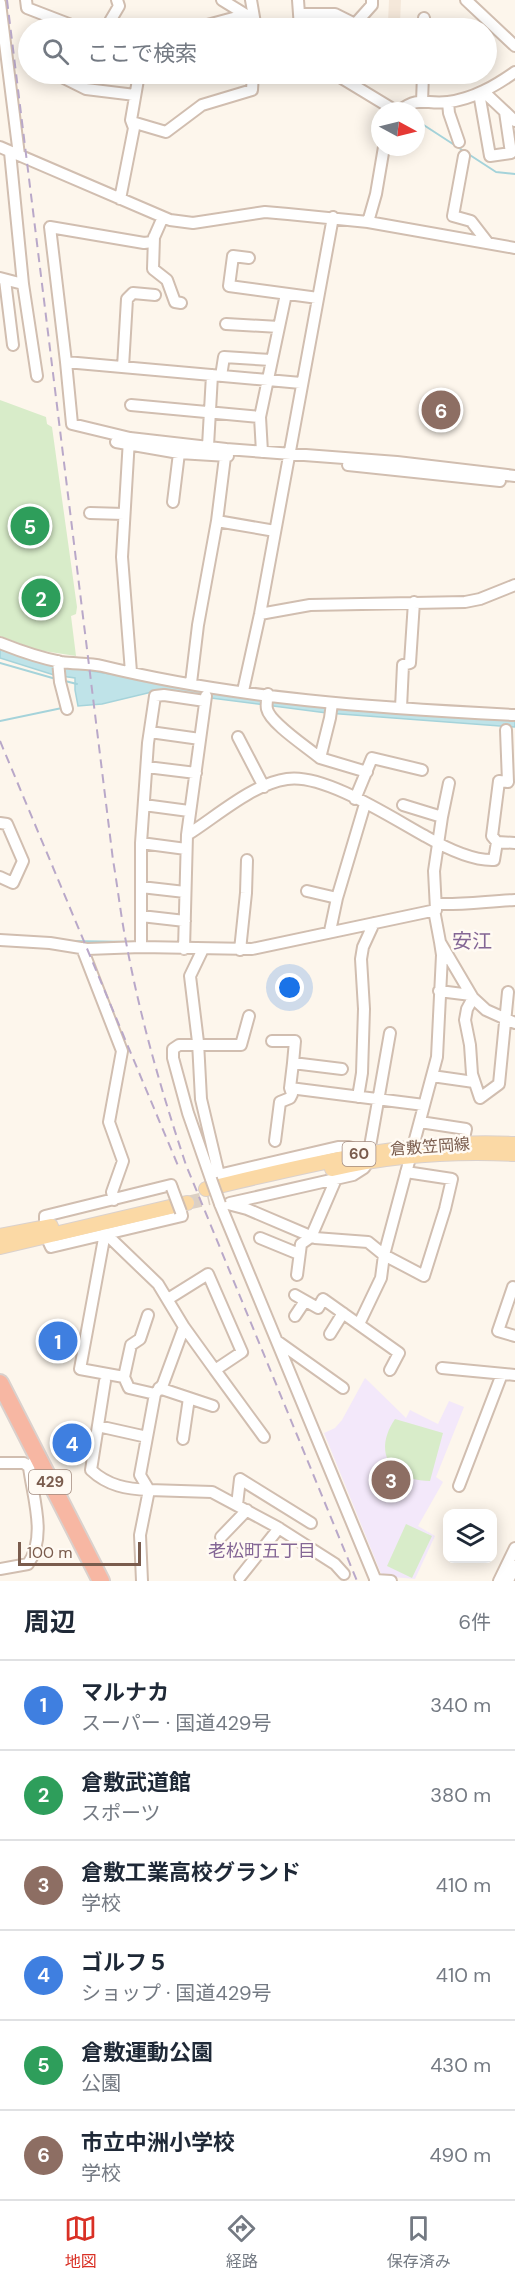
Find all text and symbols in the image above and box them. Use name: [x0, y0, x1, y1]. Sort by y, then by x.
search box: [18, 18, 497, 84]
icon: search: [39, 35, 72, 68]
text: ここで検索: [87, 39, 197, 68]
north arrow: [371, 102, 425, 156]
pin: 6: [422, 388, 460, 432]
pin: 5: [10, 504, 50, 548]
pin: 2: [22, 576, 60, 620]
district label: 安江: [452, 928, 492, 954]
your location: [275, 973, 304, 1002]
street label: 倉敷笠岡線: [389, 1133, 471, 1160]
road number: 60: [342, 1142, 376, 1166]
pin: 1: [38, 1318, 78, 1364]
pin: 4: [52, 1420, 92, 1466]
pin: 3: [372, 1458, 410, 1502]
road number: 429: [29, 1470, 71, 1494]
map controls: [443, 1509, 497, 1563]
button: layers: [443, 1509, 497, 1563]
scale bar: [18, 1539, 141, 1566]
district label: 老松町五丁目: [208, 1539, 316, 1563]
text: 100 m: [27, 1542, 72, 1563]
text: 周辺: [24, 1605, 76, 1639]
text: 6件: [458, 1609, 491, 1635]
text: マルナカ: [81, 1678, 169, 1707]
text: 1: [40, 1692, 47, 1718]
text: 340 m: [430, 1692, 491, 1718]
text: スーパー · 国道429号: [81, 1710, 271, 1736]
text: 倉敷武道館: [81, 1768, 191, 1797]
text: 2: [38, 1782, 49, 1808]
text: 380 m: [430, 1782, 491, 1808]
text: スポーツ: [81, 1800, 161, 1826]
text: 倉敷工業高校グランド: [81, 1858, 301, 1887]
text: 3: [37, 1872, 50, 1898]
text: 410 m: [436, 1872, 491, 1898]
text: 学校: [81, 1890, 121, 1916]
text: ゴルフ５: [81, 1948, 169, 1977]
text: 4: [37, 1962, 50, 1988]
text: 410 m: [436, 1962, 491, 1988]
text: ショップ · 国道429号: [81, 1980, 272, 2006]
text: 倉敷運動公園: [81, 2038, 213, 2067]
text: 5: [37, 2052, 50, 2078]
text: 430 m: [430, 2052, 491, 2078]
text: 公園: [81, 2070, 121, 2096]
text: 市立中洲小学校: [81, 2128, 235, 2157]
text: 6: [37, 2142, 50, 2168]
text: 490 m: [429, 2142, 491, 2168]
text: 学校: [81, 2160, 121, 2186]
tab: 地図: [64, 2212, 97, 2272]
tab: 経路: [225, 2212, 258, 2272]
tab: 保存済み: [387, 2212, 451, 2272]

